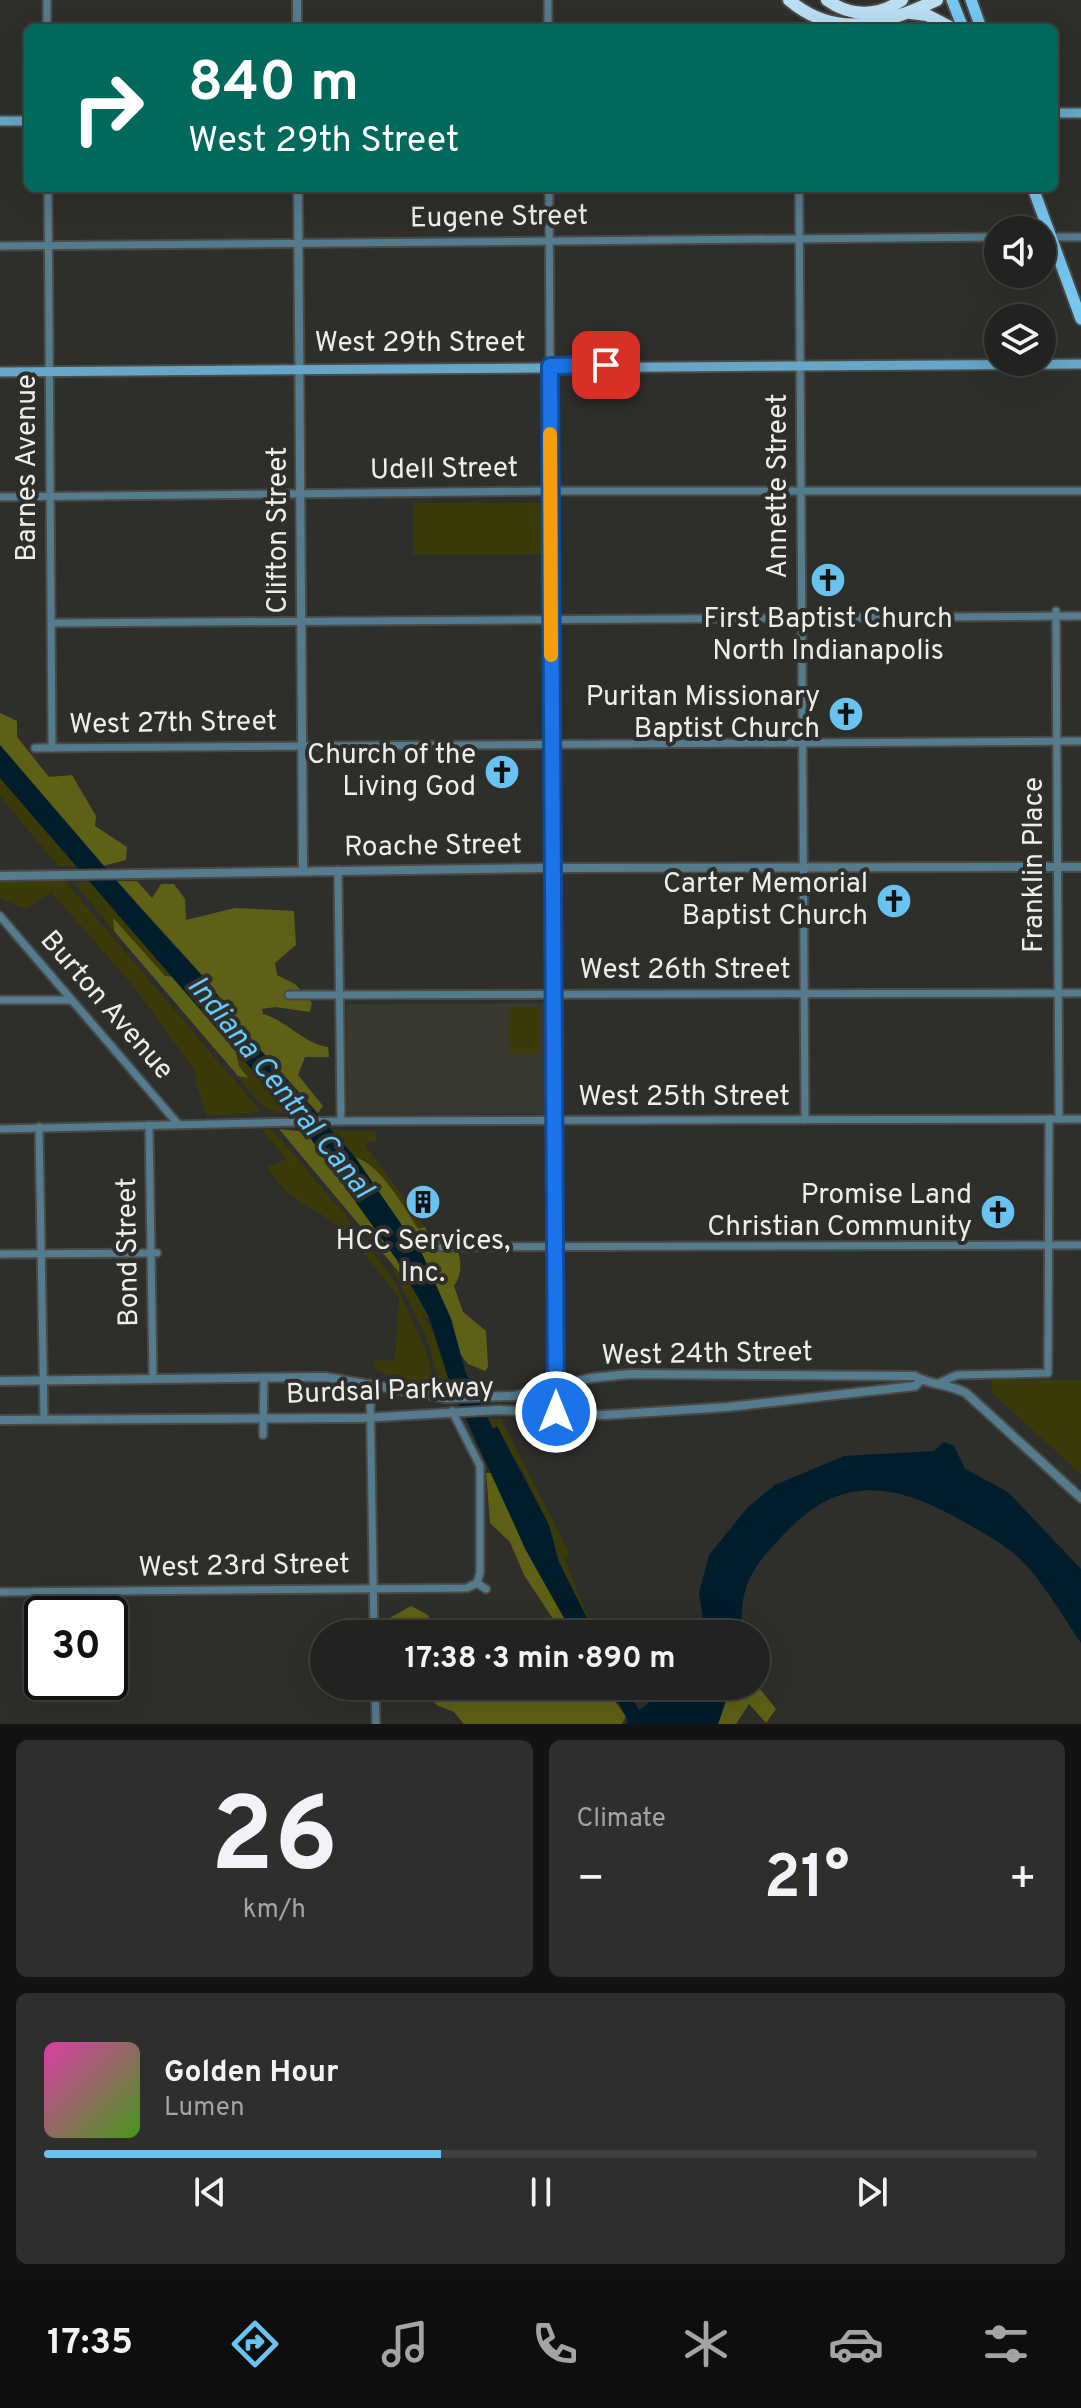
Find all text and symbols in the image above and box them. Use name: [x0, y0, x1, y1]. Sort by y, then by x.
text: 840 m: [188, 50, 359, 120]
icon: right: [56, 56, 160, 160]
text: West 29th Street: [188, 119, 459, 165]
street label: Eugene Street: [410, 198, 588, 238]
map controls: [984, 216, 1056, 376]
button: sound: [984, 216, 1056, 288]
button: layers: [984, 304, 1056, 376]
street label: West 29th Street: [314, 326, 526, 362]
pin: [572, 331, 640, 399]
icon: arrive: [584, 343, 628, 387]
street label: Barnes Avenue: [10, 374, 46, 562]
street label: Annette Street: [761, 393, 797, 579]
street label: Clifton Street: [261, 446, 297, 614]
street label: Udell Street: [369, 451, 519, 489]
church icon: First Baptist Church North Indianapolis: [809, 561, 847, 599]
place label: First Baptist Church North Indianapolis: [703, 602, 953, 670]
place label: Puritan Missionary Baptist Church: [586, 680, 820, 748]
church icon: Puritan Missionary Baptist Church: [827, 695, 865, 733]
street label: West 27th Street: [69, 704, 277, 744]
place label: Church of the Living God: [307, 738, 476, 806]
church icon: Church of the Living God: [483, 753, 521, 791]
street label: Franklin Place: [1017, 777, 1053, 953]
street label: Roache Street: [344, 827, 522, 867]
place label: Carter Memorial Baptist Church: [663, 867, 868, 935]
church icon: Carter Memorial Baptist Church: [875, 882, 913, 920]
street label: Burton Avenue: [31, 924, 181, 1088]
street label: West 26th Street: [579, 953, 791, 989]
water label: Indiana Central Canal: [178, 969, 381, 1208]
street label: West 25th Street: [578, 1080, 790, 1116]
street label: Bond Street: [110, 1177, 148, 1327]
place label: Promise Land Christian Community: [707, 1178, 972, 1246]
building icon: HCC Services, Inc.: [404, 1183, 442, 1221]
church icon: Promise Land Christian Community: [979, 1193, 1017, 1231]
place label: HCC Services, Inc.: [336, 1224, 510, 1292]
street label: West 24th Street: [601, 1335, 813, 1375]
street label: Burdsal Parkway: [285, 1370, 495, 1414]
position arrow: [514, 1370, 598, 1454]
street label: West 23rd Street: [138, 1547, 350, 1587]
speed limit sign: 30: [24, 1596, 128, 1700]
text: 17:38 · 3 min · 890 m: [404, 1641, 676, 1678]
text: 26: [210, 1776, 338, 1908]
text: Climate: [577, 1803, 666, 1836]
text: 21°: [764, 1843, 850, 1919]
text: −: [577, 1853, 605, 1909]
text: +: [1009, 1853, 1037, 1909]
text: km/h: [243, 1894, 306, 1927]
text: Golden Hour: [164, 2055, 338, 2092]
text: Lumen: [164, 2092, 245, 2125]
icon: previous: [188, 2170, 232, 2214]
icon: pause: [519, 2170, 563, 2214]
icon: next: [850, 2170, 894, 2214]
icon: directions: [227, 2316, 283, 2372]
icon: music: [377, 2316, 433, 2372]
icon: phone: [527, 2316, 583, 2372]
icon: climate: [678, 2316, 734, 2372]
icon: car: [828, 2316, 884, 2372]
icon: filters: [978, 2316, 1034, 2372]
text: 17:35: [47, 2321, 133, 2367]

